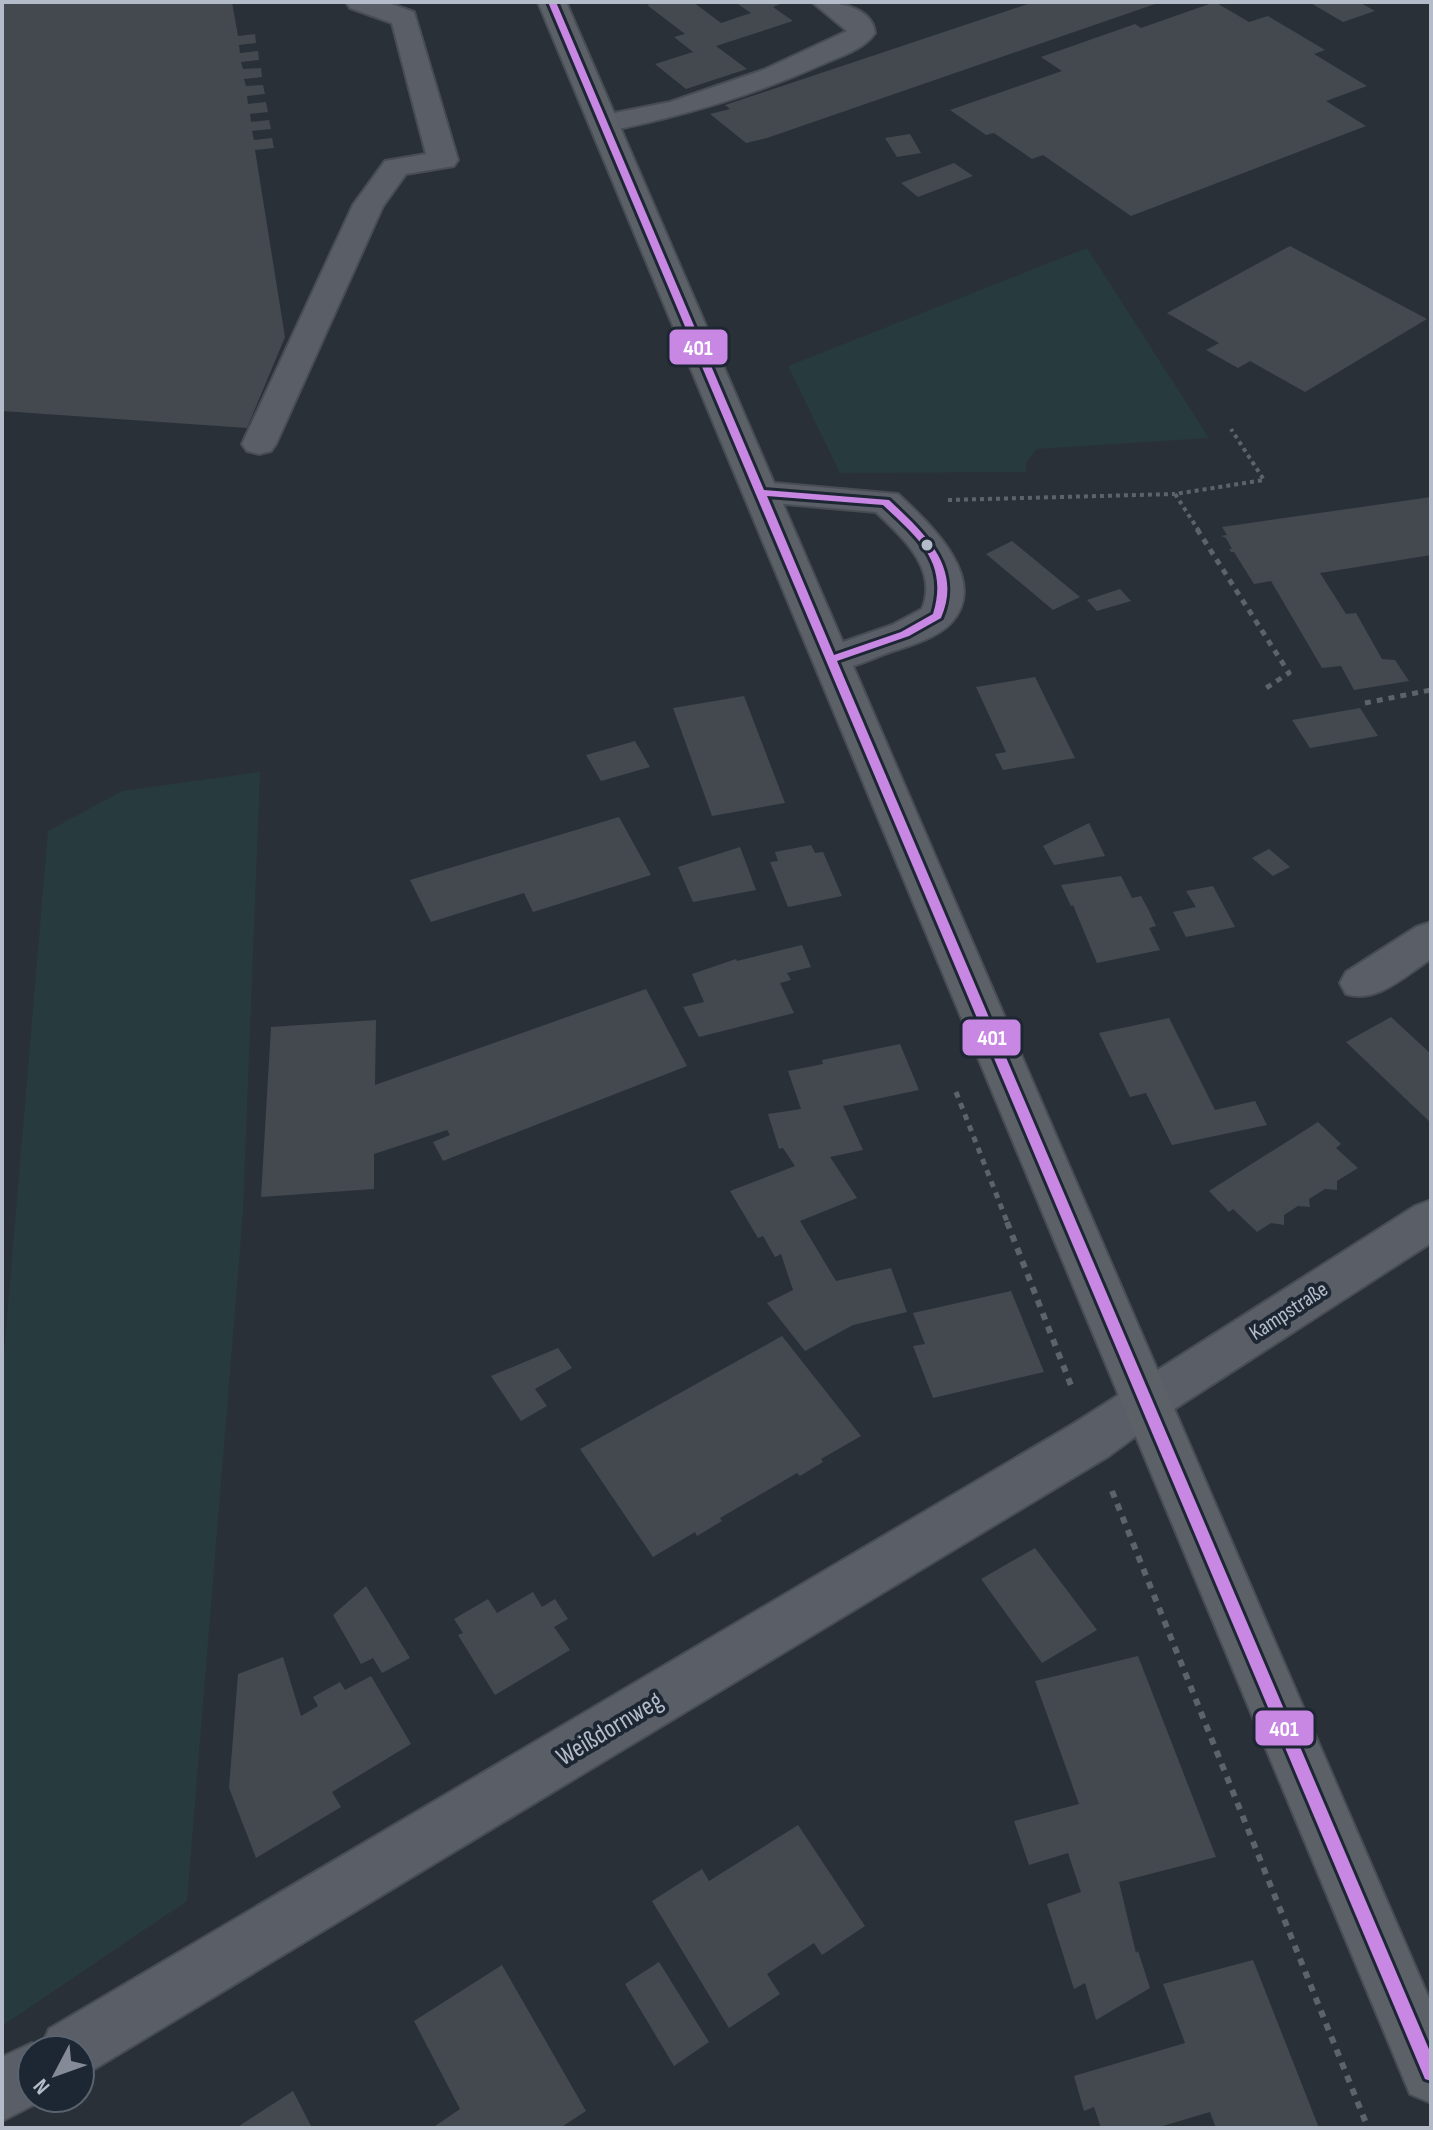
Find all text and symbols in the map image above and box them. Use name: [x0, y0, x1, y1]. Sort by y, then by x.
line badge: 401: [668, 328, 729, 366]
text: 401: [683, 335, 713, 362]
unlabelled marker: [919, 537, 935, 553]
line badge: 401: [961, 1018, 1022, 1057]
text: 401: [977, 1025, 1007, 1052]
street label: Kampstraße: [1244, 1276, 1333, 1347]
street label: Weißdornweg: [551, 1686, 668, 1773]
line badge: 401: [1254, 1709, 1315, 1747]
text: 401: [1269, 1716, 1299, 1743]
north arrow: [16, 2034, 96, 2114]
text: N: [28, 2073, 56, 2099]

